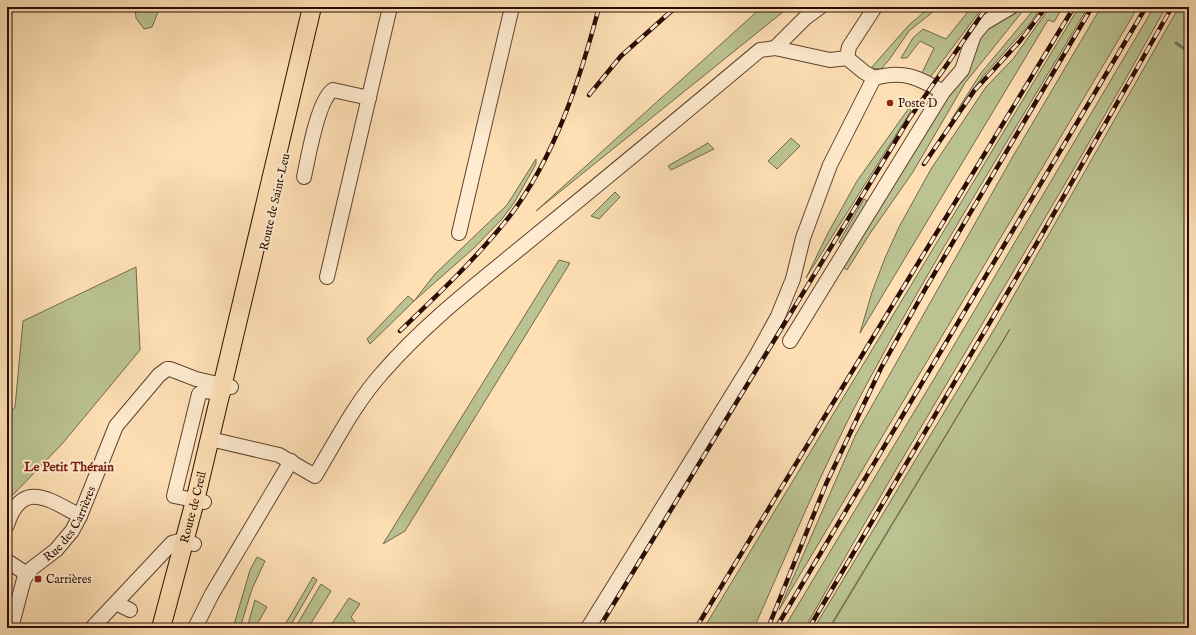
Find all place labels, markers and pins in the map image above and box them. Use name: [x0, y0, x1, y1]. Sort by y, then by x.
place label: Poste D: [898, 96, 938, 111]
marker: Poste D: [885, 98, 895, 108]
place label: Carrières: [46, 572, 91, 587]
marker: Carrières: [33, 574, 43, 584]

